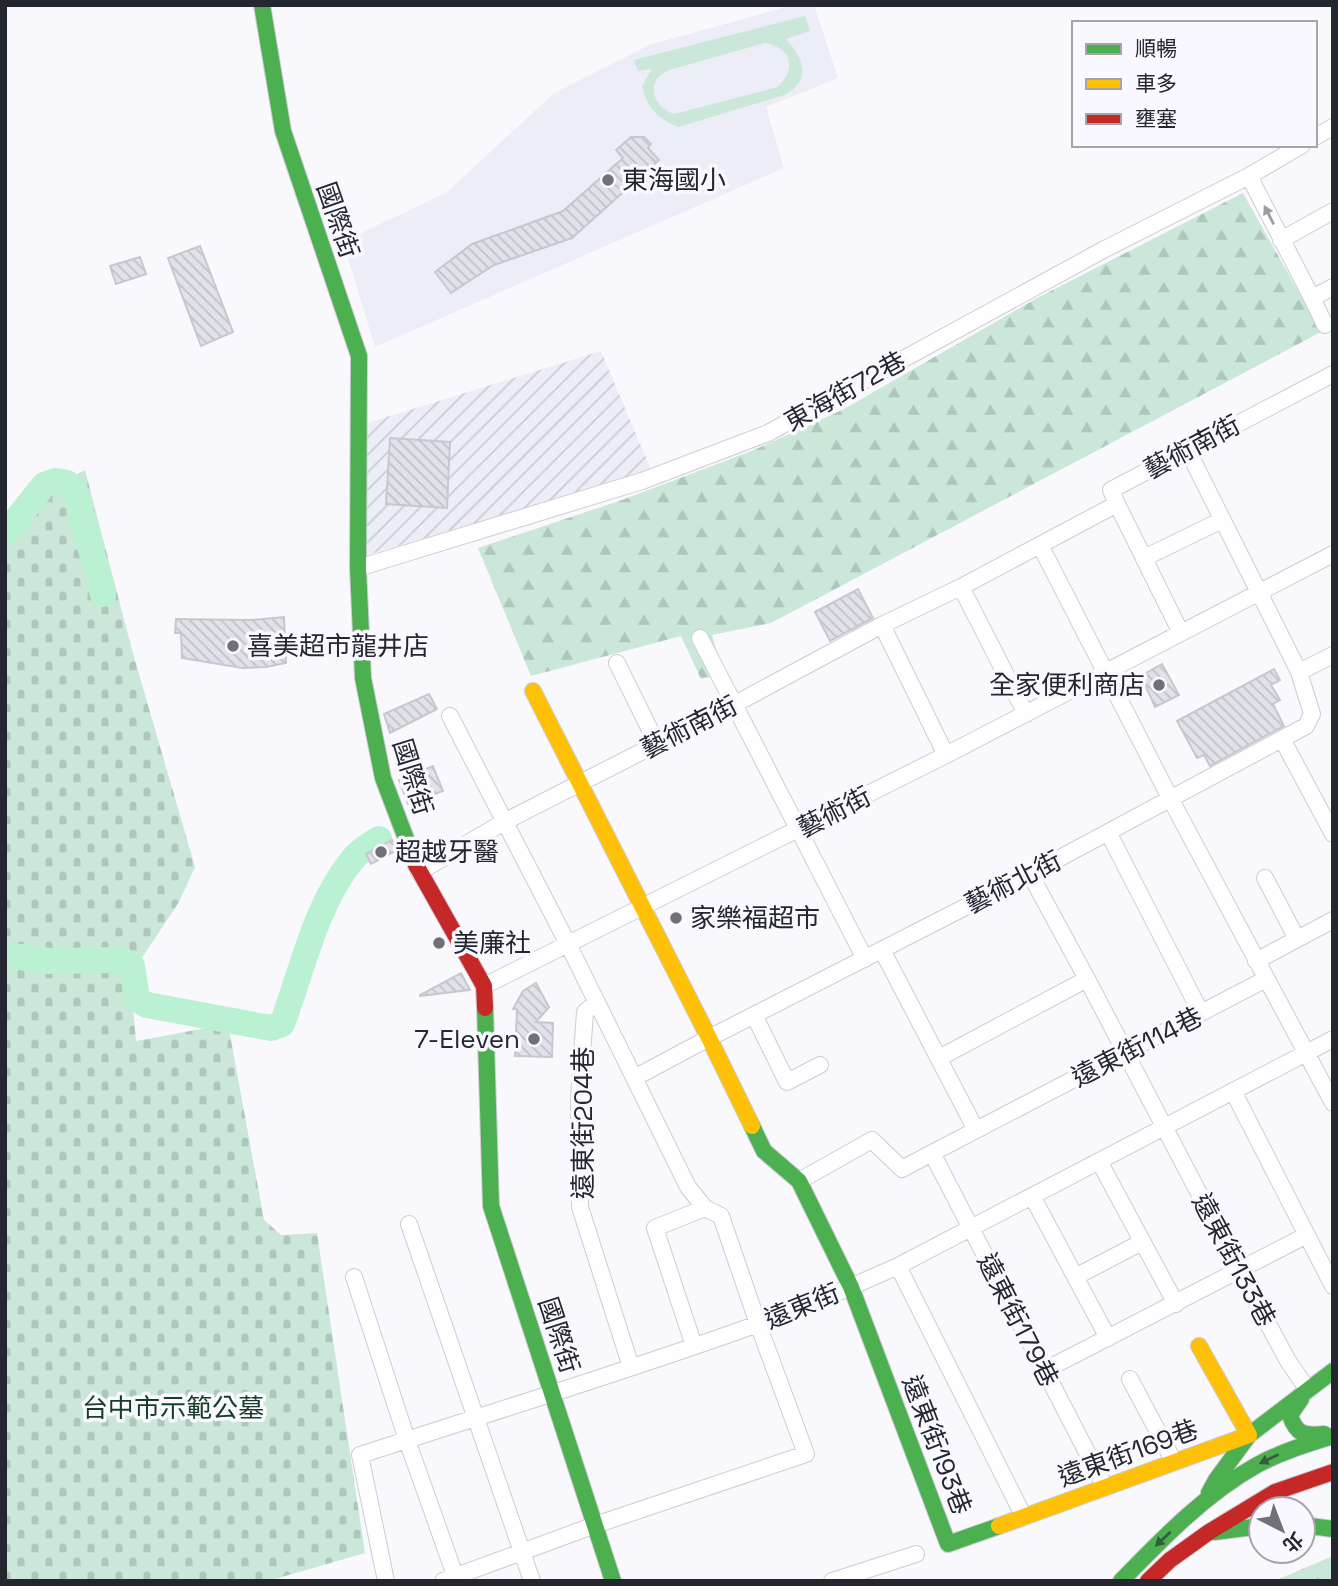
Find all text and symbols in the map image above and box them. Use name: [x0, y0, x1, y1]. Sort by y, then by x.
legend: [1072, 21, 1317, 147]
text: 順暢: [1135, 35, 1177, 62]
text: 車多: [1135, 70, 1177, 97]
text: 壅塞: [1135, 105, 1177, 132]
place label: 東海國小: [622, 163, 726, 197]
marker: 東海國小: [600, 172, 616, 188]
street label: 國際街: [309, 178, 367, 262]
one-way arrow: [1263, 205, 1275, 225]
street label: 東海街72巷: [778, 344, 912, 438]
street label: 藝術南街: [1138, 408, 1246, 486]
place label: 喜美超市龍井店: [247, 629, 429, 663]
marker: 喜美超市龍井店: [225, 638, 241, 654]
place label: 全家便利商店: [989, 668, 1145, 702]
marker: 全家便利商店: [1151, 677, 1167, 693]
street label: 藝術南街: [635, 688, 743, 766]
street label: 國際街: [385, 735, 441, 819]
street label: 藝術街: [792, 779, 876, 845]
place label: 超越牙醫: [395, 835, 499, 869]
street label: 藝術北街: [959, 843, 1067, 921]
marker: 超越牙醫: [373, 844, 389, 860]
place label: 家樂福超市: [690, 901, 820, 935]
marker: 家樂福超市: [668, 910, 684, 926]
place label: 美廉社: [453, 926, 531, 960]
marker: 美廉社: [431, 935, 447, 951]
street label: 遠東街114巷: [1066, 1000, 1208, 1094]
place label: 7-Eleven: [414, 1022, 520, 1056]
marker: 7-Eleven: [526, 1031, 542, 1047]
street label: 遠東街204巷: [566, 1047, 600, 1199]
street label: 遠東街133巷: [1185, 1187, 1283, 1333]
street label: 遠東街179巷: [970, 1247, 1066, 1393]
street label: 遠東街: [759, 1276, 845, 1336]
street label: 國際街: [531, 1293, 587, 1377]
street label: 遠東街193巷: [895, 1371, 979, 1519]
park label: 台中市示範公墓: [82, 1391, 264, 1425]
street label: 遠東街169巷: [1053, 1412, 1203, 1494]
one-way arrow: [1259, 1454, 1279, 1465]
north arrow: [1247, 1495, 1317, 1565]
text: 北: [1278, 1527, 1308, 1558]
one-way arrow: [1155, 1530, 1172, 1546]

